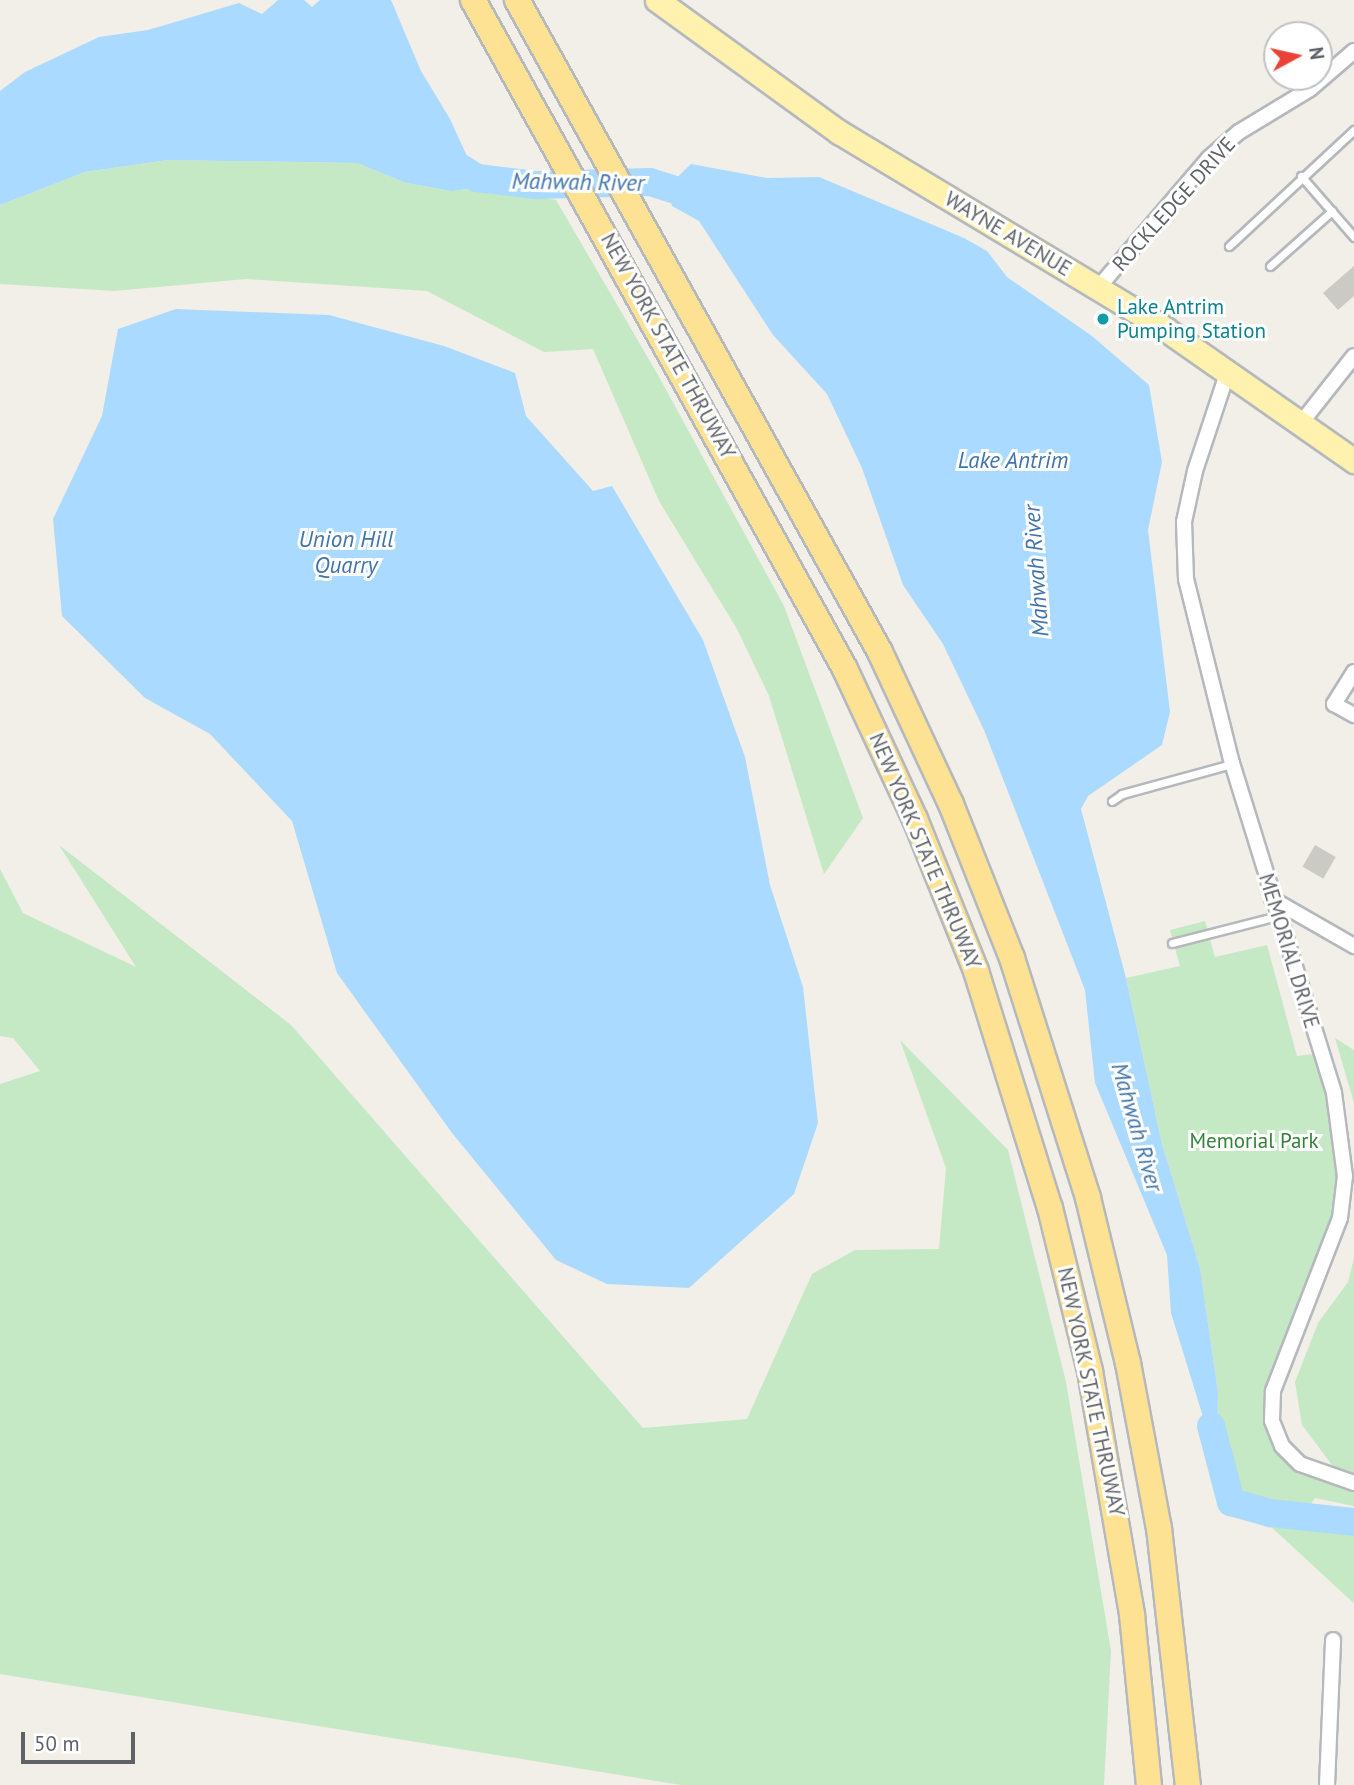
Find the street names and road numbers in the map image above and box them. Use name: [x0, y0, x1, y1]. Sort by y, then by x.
street label: ROCKLEDGE DRIVE: [1107, 132, 1241, 276]
street label: WAYNE AVENUE: [940, 186, 1076, 282]
street label: NEW YORK STATE THRUWAY: [595, 228, 741, 464]
street label: NEW YORK STATE THRUWAY: [863, 728, 987, 974]
street label: MEMORIAL DRIVE: [1253, 870, 1325, 1032]
street label: NEW YORK STATE THRUWAY: [1052, 1264, 1130, 1520]

